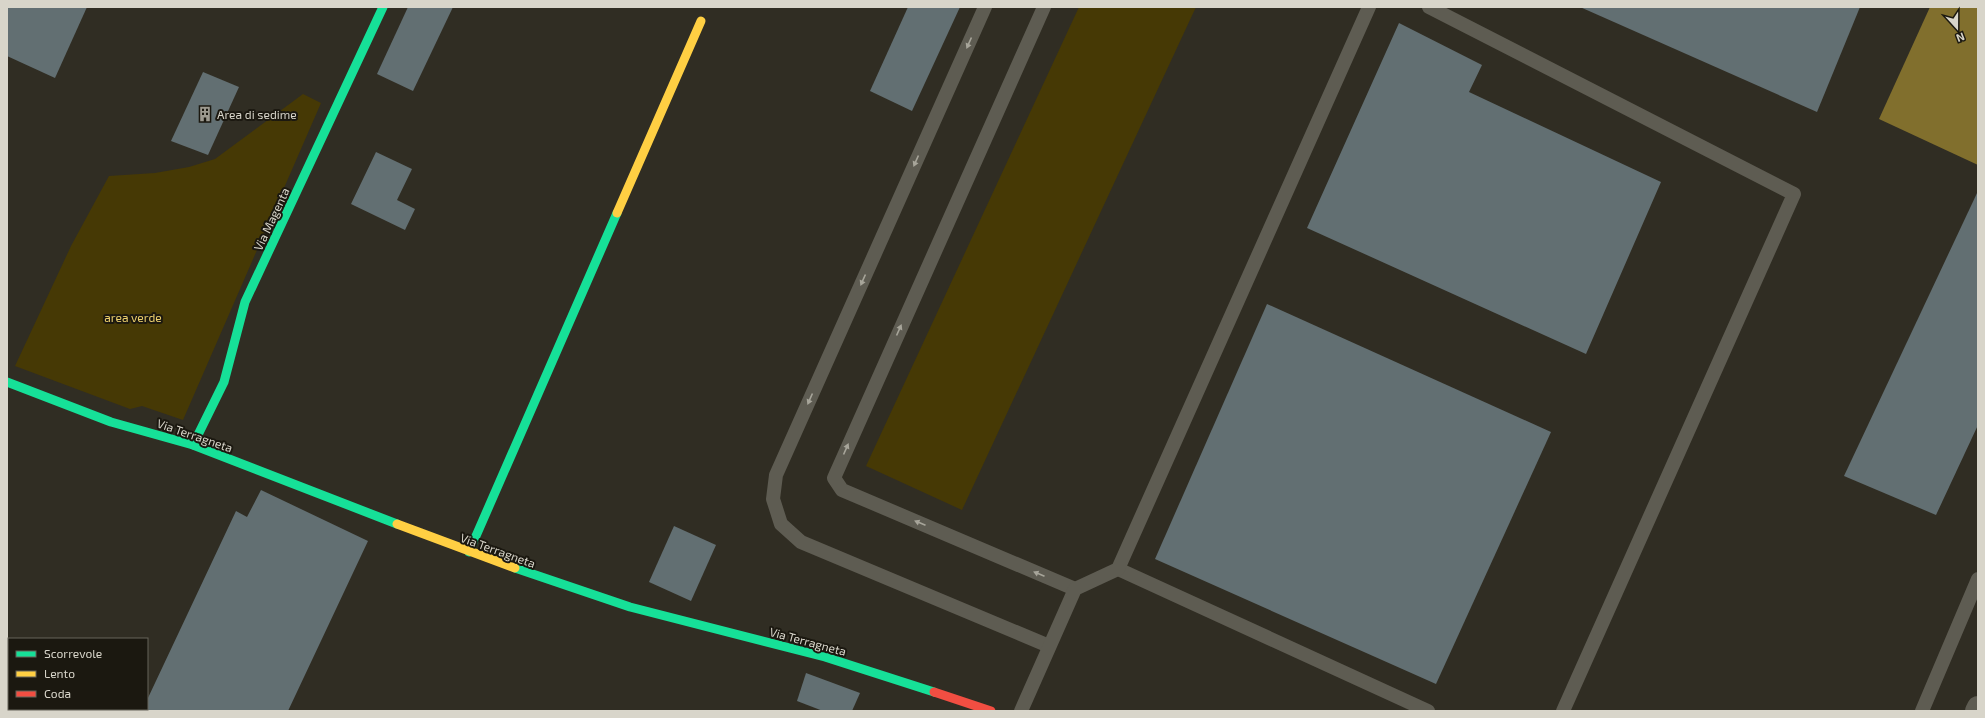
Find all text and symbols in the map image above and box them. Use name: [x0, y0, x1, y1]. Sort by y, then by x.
north arrow: [1937, 8, 1977, 48]
text: N: [1955, 30, 1967, 45]
one-way arrow: [966, 37, 972, 48]
building icon: Area di sedime: [196, 105, 214, 123]
place label: Area di sedime: [217, 107, 297, 121]
one-way arrow: [913, 156, 919, 167]
street label: Via Magenta: [250, 185, 292, 253]
one-way arrow: [860, 274, 866, 286]
park label: area verde: [104, 310, 162, 324]
one-way arrow: [896, 325, 902, 336]
one-way arrow: [807, 393, 813, 404]
street label: Via Terragneta: [155, 416, 235, 454]
one-way arrow: [842, 443, 849, 455]
one-way arrow: [914, 520, 925, 526]
street label: Via Terragneta: [459, 530, 537, 570]
one-way arrow: [1034, 571, 1045, 577]
street label: Via Terragneta: [768, 624, 848, 658]
legend: [8, 638, 148, 710]
text: Scorrevole: [44, 646, 102, 660]
text: Lento: [44, 666, 75, 680]
text: Coda: [44, 686, 71, 700]

